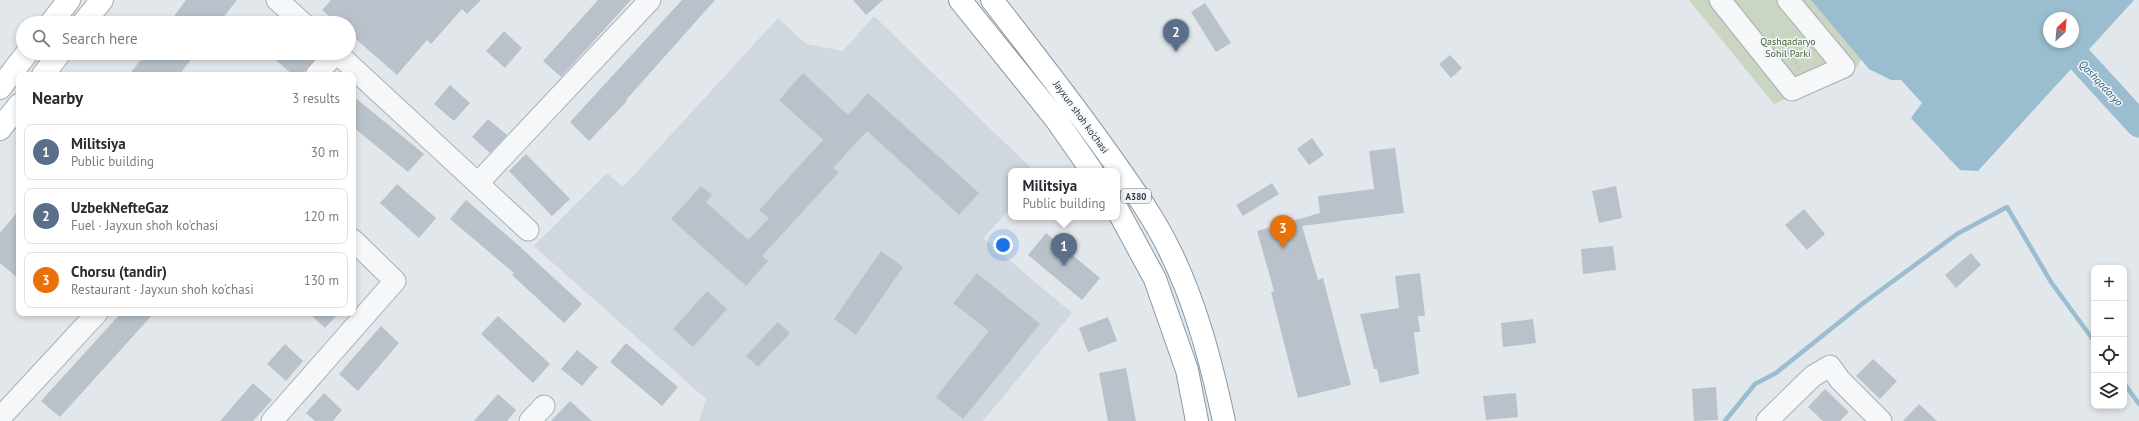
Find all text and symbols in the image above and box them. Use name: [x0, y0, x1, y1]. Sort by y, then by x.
north arrow: [2043, 12, 2079, 48]
search box: [16, 16, 356, 60]
pin: 2: [1163, 19, 1189, 52]
icon: search: [30, 27, 52, 49]
text: Search here: [62, 29, 138, 48]
park label: Qashqadaryo Sohil Parki: [1760, 35, 1816, 60]
water label: Qashqadaryo: [2076, 57, 2126, 109]
street label: Jayxun shoh ko'chasi: [1050, 77, 1112, 156]
text: Nearby: [32, 87, 83, 109]
text: 3 results: [292, 90, 340, 107]
text: Militsiya: [71, 134, 126, 153]
text: 1: [42, 144, 50, 161]
text: 30 m: [311, 144, 339, 161]
text: Public building: [71, 153, 154, 170]
popup: [1008, 168, 1120, 220]
text: Militsiya: [1022, 176, 1077, 195]
road number: A380: [1121, 189, 1151, 203]
text: Public building: [1022, 195, 1106, 212]
text: UzbekNefteGaz: [71, 198, 169, 217]
text: 2: [42, 208, 50, 225]
text: 120 m: [304, 208, 339, 225]
pin: 3: [1270, 215, 1296, 248]
text: Fuel · Jayxun shoh ko'chasi: [71, 217, 218, 234]
pin: 1: [1051, 233, 1077, 266]
your location: [993, 235, 1013, 255]
text: Chorsu (tandir): [71, 262, 167, 281]
map controls: [2091, 265, 2127, 409]
button: +: [2091, 265, 2127, 301]
text: 3: [42, 272, 50, 289]
text: 130 m: [304, 272, 339, 289]
text: Restaurant · Jayxun shoh ko'chasi: [71, 281, 254, 298]
button: −: [2091, 301, 2127, 337]
button: locate: [2091, 337, 2127, 373]
button: layers: [2091, 373, 2127, 409]

